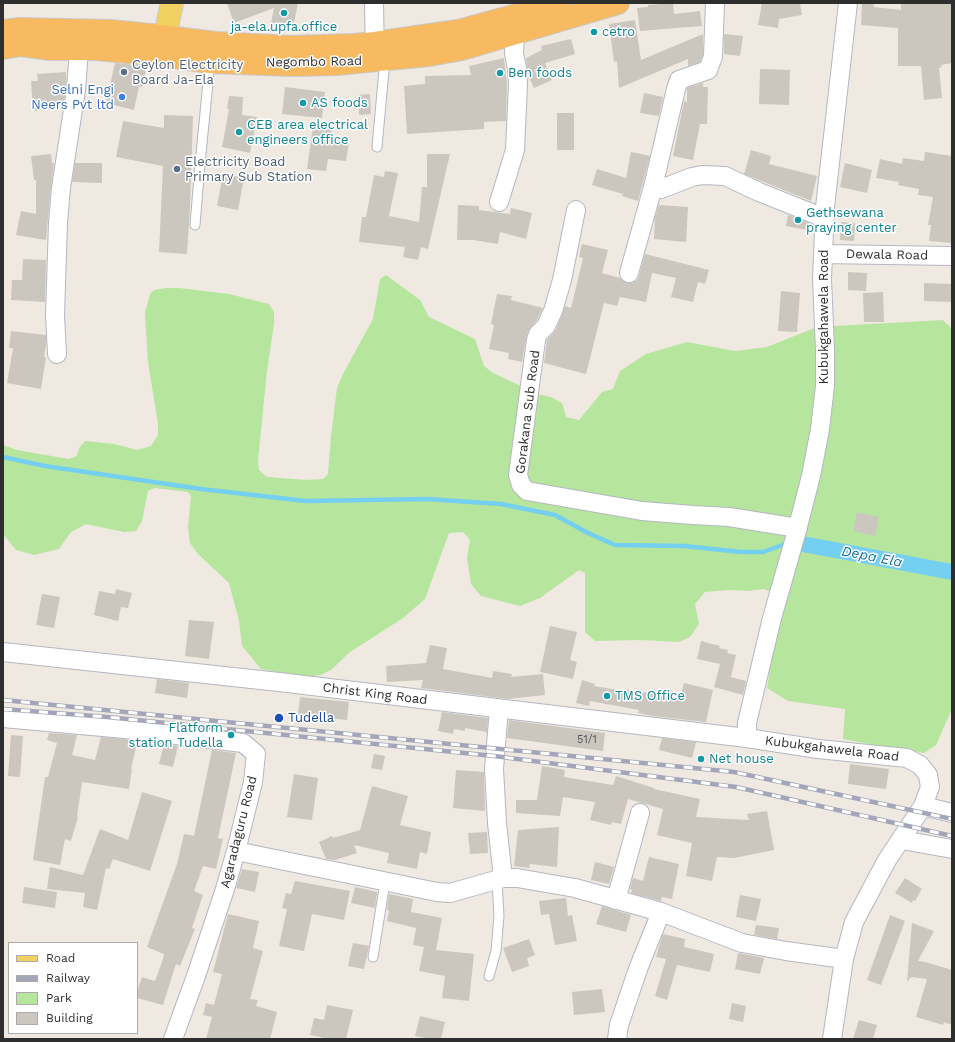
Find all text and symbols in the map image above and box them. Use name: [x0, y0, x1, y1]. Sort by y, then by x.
marker: ja-ela.upfa.office: [279, 8, 289, 18]
place label: ja-ela.upfa.office: [231, 19, 337, 35]
place label: cetro: [602, 24, 635, 40]
marker: cetro: [589, 27, 599, 37]
street label: Negombo Road: [266, 53, 362, 71]
place label: Ceylon Electricity Board Ja-Ela: [132, 57, 243, 88]
place label: Ben foods: [508, 65, 572, 81]
marker: Ceylon Electricity Board Ja-Ela: [119, 67, 129, 77]
marker: Ben foods: [495, 68, 505, 78]
place label: Selni Engi Neers Pvt ltd: [31, 82, 114, 113]
marker: Selni Engi Neers Pvt ltd: [117, 92, 127, 102]
place label: AS foods: [311, 95, 368, 111]
marker: AS foods: [298, 98, 308, 108]
place label: CEB area electrical engineers office: [247, 117, 368, 148]
marker: CEB area electrical engineers office: [234, 127, 244, 137]
place label: Electricity Boad Primary Sub Station: [185, 154, 312, 185]
marker: Electricity Boad Primary Sub Station: [172, 164, 182, 174]
place label: Gethsewana praying center: [806, 205, 897, 236]
marker: Gethsewana praying center: [793, 215, 803, 225]
street label: Dewala Road: [846, 246, 928, 264]
street label: Kubukgahawela Road: [816, 250, 832, 384]
street label: Gorakana Sub Road: [513, 349, 543, 475]
water label: Depa Ela: [840, 543, 904, 571]
street label: Christ King Road: [322, 680, 428, 708]
place label: TMS Office: [615, 688, 685, 704]
marker: TMS Office: [602, 691, 612, 701]
place label: Tudella: [288, 710, 334, 726]
marker: Tudella: [273, 712, 285, 724]
place label: Flatform station Tudella: [128, 720, 223, 751]
marker: Flatform station Tudella: [226, 730, 236, 740]
house number: 51/1: [577, 733, 597, 747]
street label: Kubukgahawela Road: [764, 733, 900, 765]
place label: Net house: [709, 751, 774, 767]
marker: Net house: [696, 754, 706, 764]
street label: Agaradaguru Road: [217, 774, 261, 890]
legend: [8, 942, 138, 1034]
text: Road: [46, 951, 75, 965]
text: Railway: [46, 971, 90, 985]
text: Park: [46, 991, 72, 1005]
text: Building: [46, 1011, 93, 1025]

